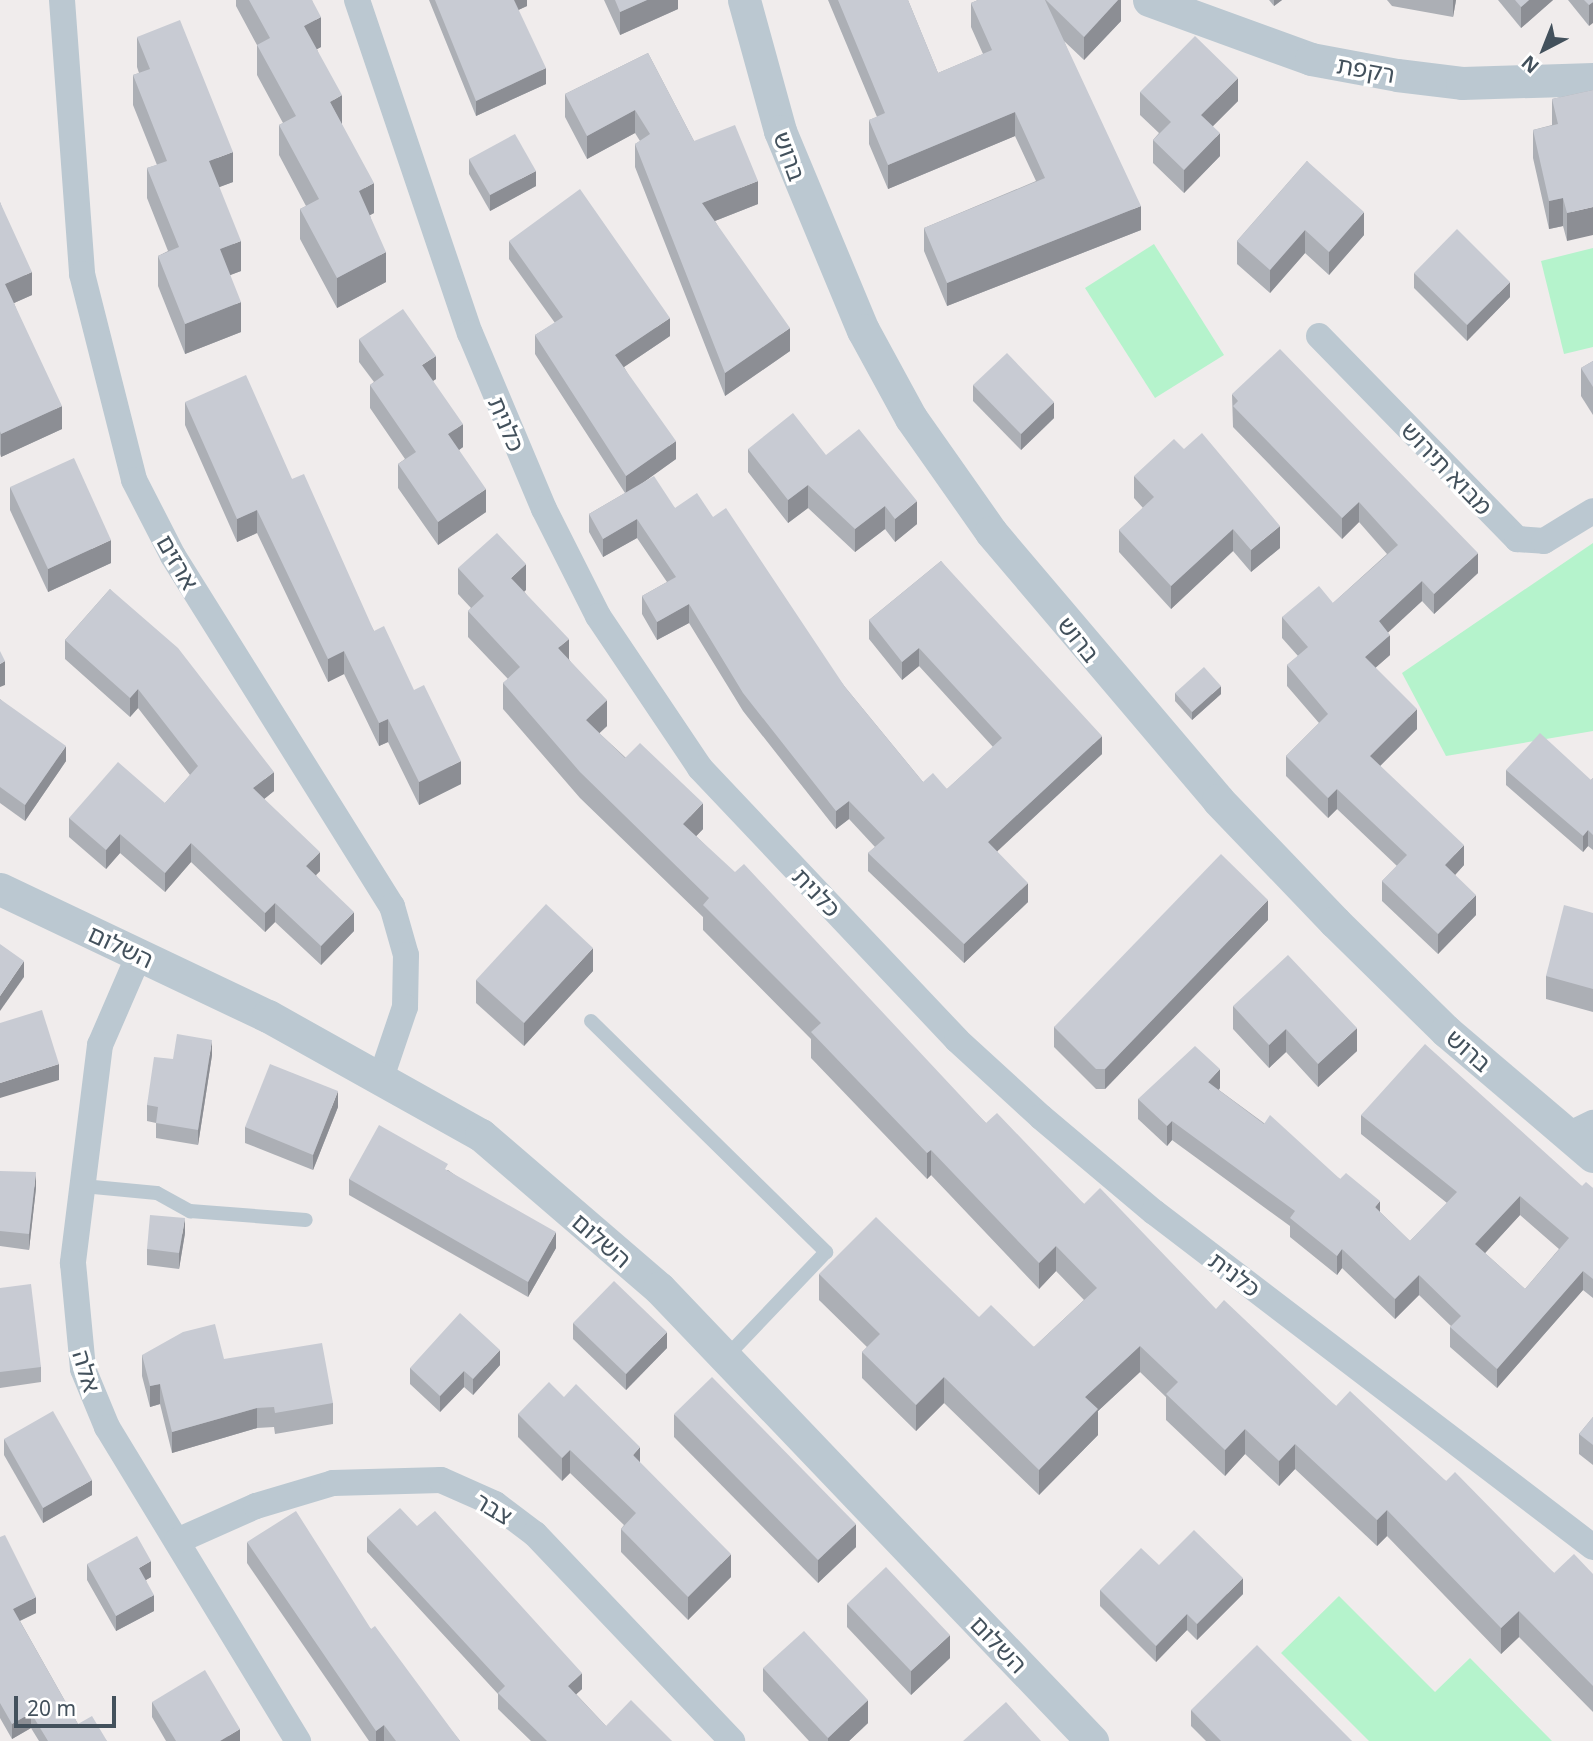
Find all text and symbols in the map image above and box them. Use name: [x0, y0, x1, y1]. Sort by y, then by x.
north arrow: [1509, 14, 1579, 84]
street label: רקפת: [1335, 50, 1397, 88]
text: N: [1516, 50, 1544, 79]
street label: ברוש: [768, 127, 812, 185]
street label: כלנית: [483, 392, 531, 456]
street label: מבוא תירוש: [1396, 415, 1498, 521]
street label: ארזים: [151, 530, 205, 594]
street label: ברוש: [1052, 610, 1106, 668]
street label: כלנית: [787, 862, 847, 922]
street label: השלום: [84, 918, 158, 974]
street label: ברוש: [1441, 1023, 1497, 1077]
street label: השלום: [567, 1207, 637, 1273]
street label: כלנית: [1204, 1245, 1266, 1303]
street label: אלה: [67, 1346, 107, 1396]
street label: צבר: [470, 1486, 518, 1530]
street label: השלום: [965, 1609, 1033, 1679]
scale bar: [18, 1682, 119, 1726]
text: 20 m: [27, 1694, 76, 1722]

